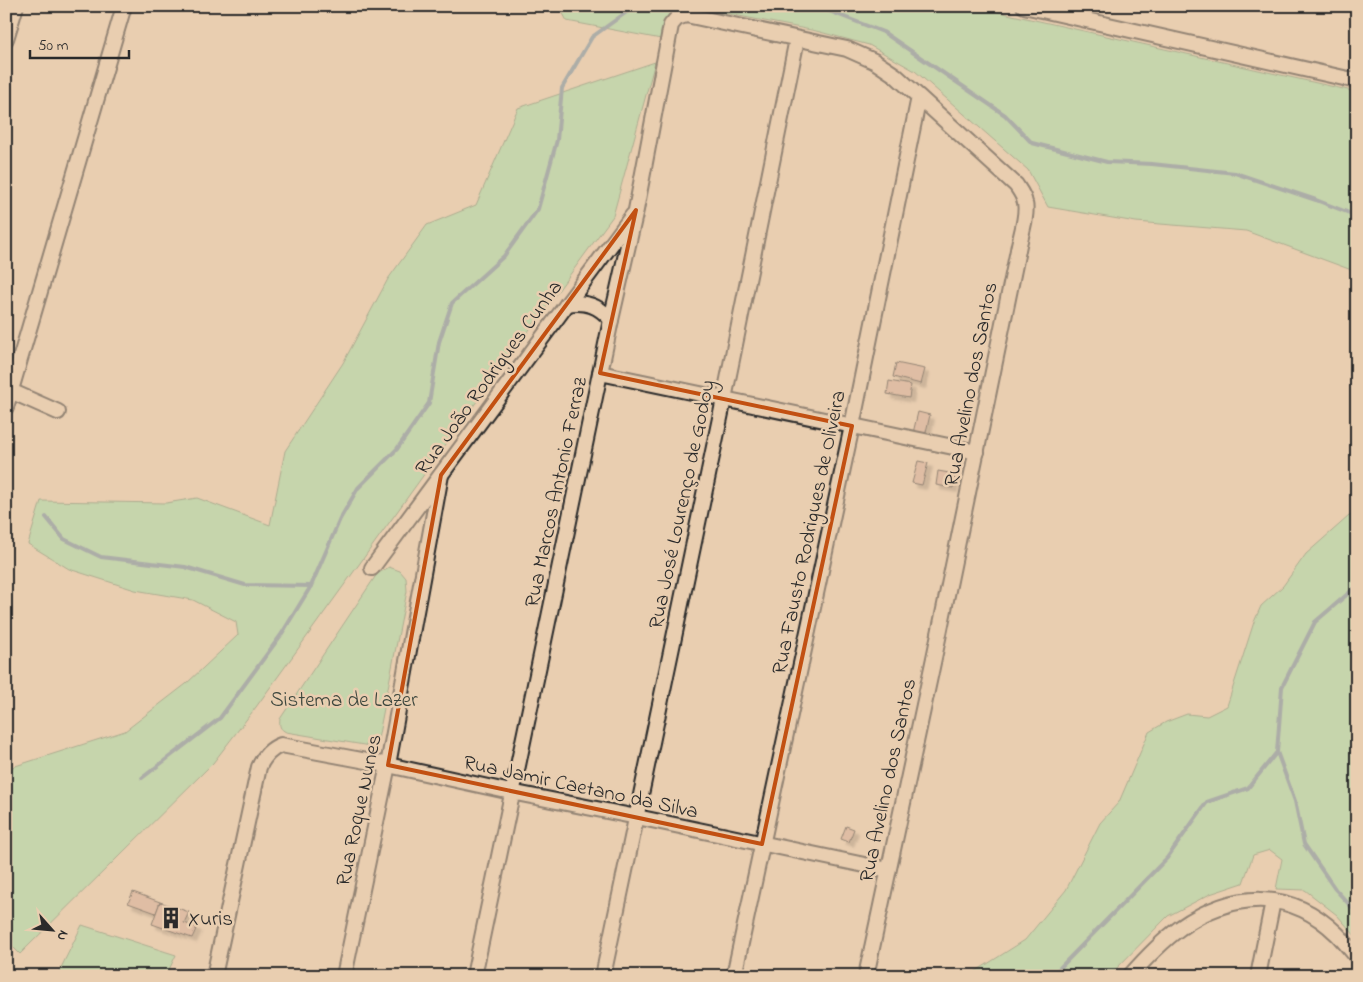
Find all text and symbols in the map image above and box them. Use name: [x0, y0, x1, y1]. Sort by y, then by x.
scale bar: [30, 28, 129, 60]
text: 50 m: [38, 35, 69, 57]
street label: Rua João Rodrigues Cunha: [409, 274, 572, 483]
street label: Rua Avelino dos Santos: [937, 280, 1006, 489]
street label: Rua Marcos Antonio Ferraz: [518, 374, 596, 610]
street label: Rua José Lourenço de Godoy: [642, 377, 726, 632]
street label: Rua Fausto Rodrigues de Oliveira: [765, 388, 857, 678]
street label: Rua Avelino dos Santos: [853, 676, 925, 885]
park label: Sistema de Lazer: [270, 686, 418, 716]
street label: Rua Roque Nunes: [329, 732, 391, 889]
street label: Rua Jamir Caetano da Silva: [460, 748, 701, 828]
north arrow: [28, 904, 78, 954]
building icon: Xuris: [158, 905, 184, 931]
place label: Xuris: [188, 905, 233, 935]
text: N: [51, 926, 74, 944]

